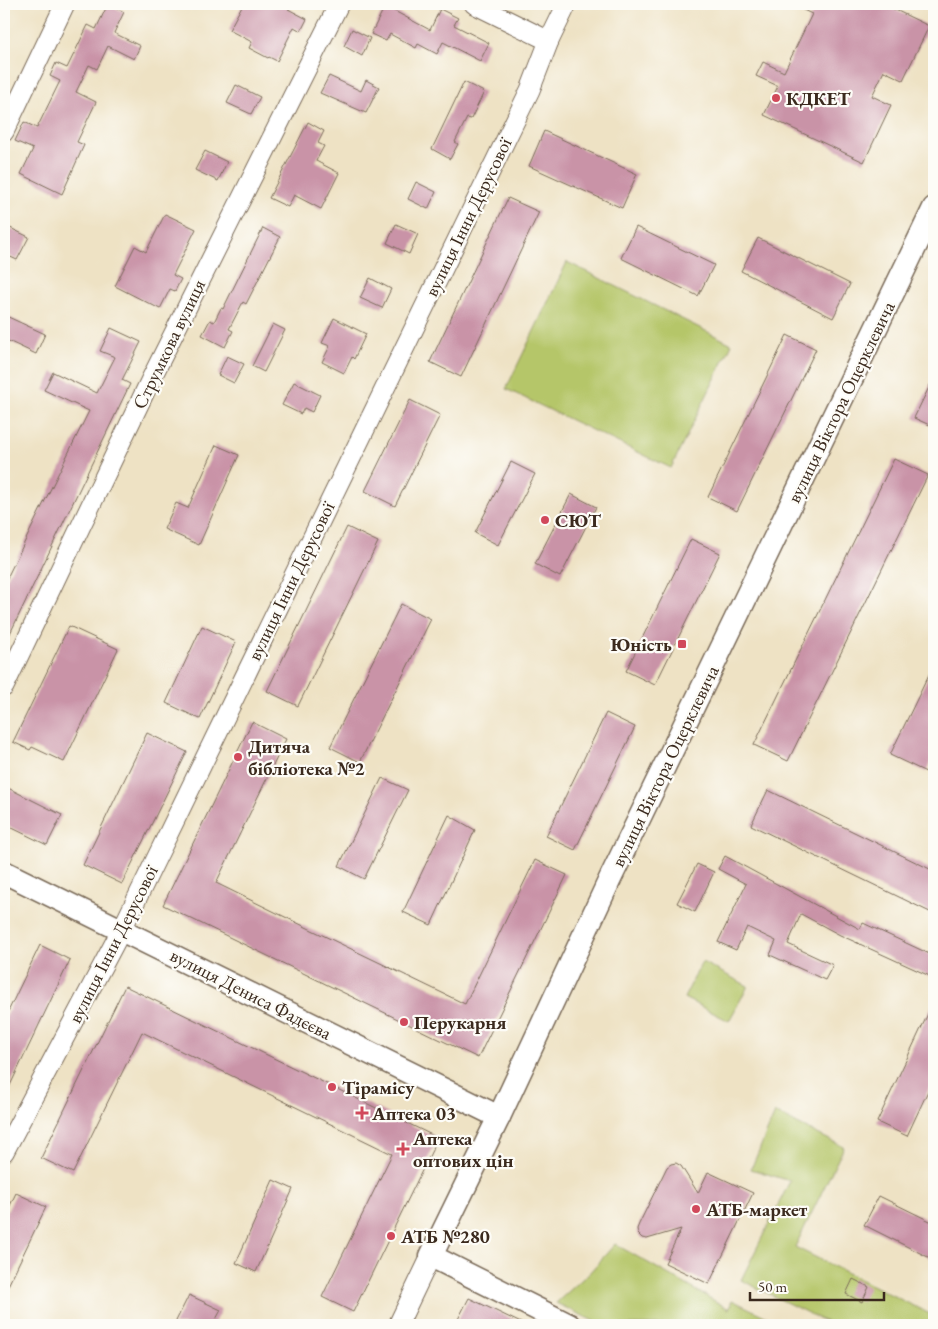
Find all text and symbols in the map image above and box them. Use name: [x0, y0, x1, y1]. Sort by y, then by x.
place label: КДКЕТ: [786, 86, 851, 111]
marker: КДКЕТ: [770, 92, 782, 104]
street label: вулиця Інни Дерусової: [419, 133, 517, 301]
street label: Струмкова вулиця: [127, 275, 211, 413]
street label: вулиця Віктора Оцерклевича: [781, 297, 901, 507]
street label: вулиця Інни Дерусової: [242, 497, 340, 665]
place label: СЮТ: [555, 508, 602, 533]
marker: СЮТ: [539, 514, 551, 526]
place label: Юність: [611, 632, 672, 657]
marker: Юність: [676, 638, 688, 650]
street label: вулиця Віктора Оцерклевича: [605, 661, 725, 871]
place label: Дитяча бібліотека №2: [248, 734, 364, 781]
marker: Дитяча бібліотека №2: [232, 751, 244, 763]
street label: вулиця Інни Дерусової: [62, 861, 164, 1027]
street label: вулиця Дениса Фадєєва: [166, 943, 336, 1046]
place label: Перукарня: [414, 1010, 506, 1035]
marker: Перукарня: [398, 1016, 410, 1028]
place label: Тірамісу: [342, 1075, 415, 1100]
marker: Тірамісу: [326, 1081, 338, 1093]
place label: Аптека 03: [371, 1101, 456, 1126]
marker: Аптека 03: [356, 1107, 368, 1119]
place label: Аптека оптових цін: [412, 1126, 514, 1173]
marker: Аптека оптових цін: [397, 1143, 409, 1155]
place label: АТБ-маркет: [705, 1197, 808, 1222]
marker: АТБ-маркет: [690, 1203, 702, 1215]
place label: АТБ №280: [400, 1224, 490, 1249]
marker: АТБ №280: [385, 1230, 397, 1242]
scale bar: [750, 1269, 884, 1301]
text: 50 m: [758, 1277, 787, 1296]

